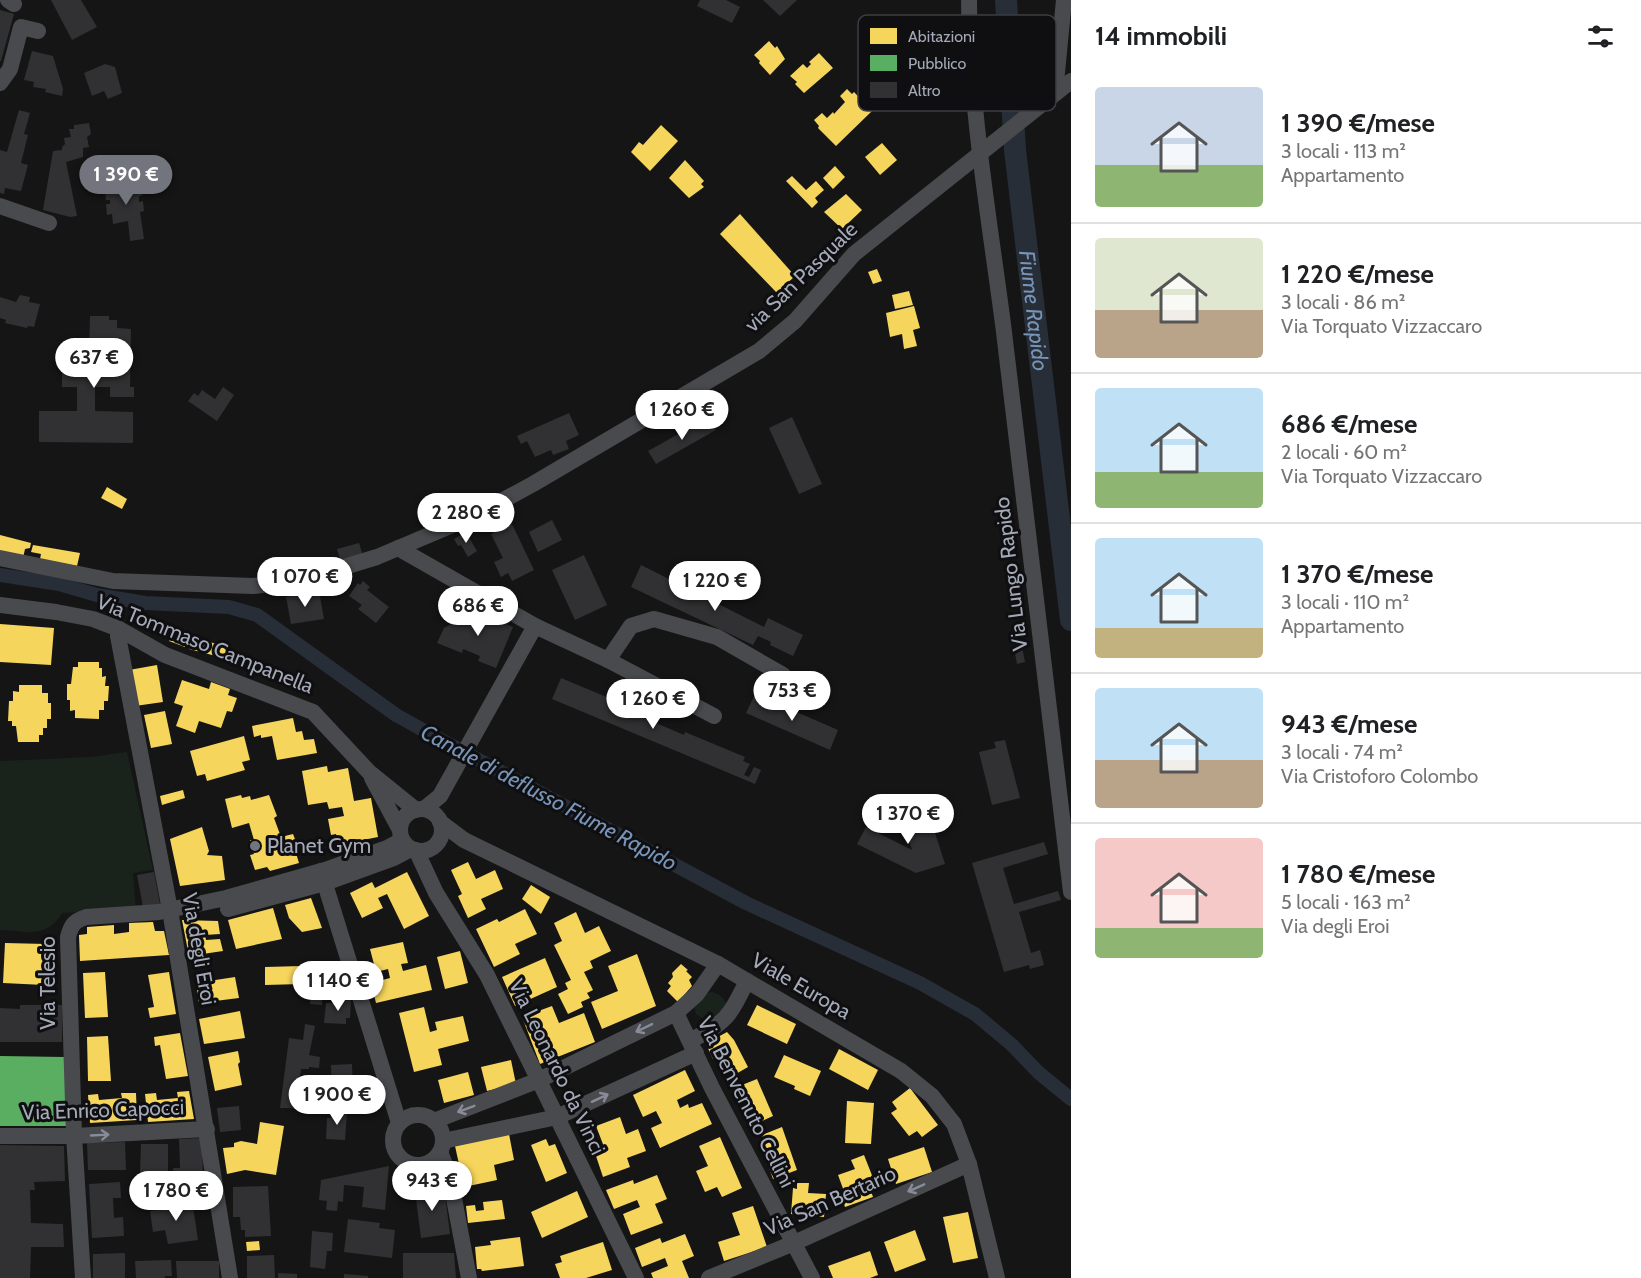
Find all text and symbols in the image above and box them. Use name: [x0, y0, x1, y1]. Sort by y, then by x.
legend: [858, 15, 1056, 111]
text: 14 immobili: [1095, 20, 1227, 52]
icon: filters: [1584, 20, 1617, 53]
text: Abitazioni: [908, 27, 975, 46]
text: Pubblico: [908, 54, 967, 73]
text: Altro: [908, 81, 941, 100]
text: 1 390 €/mese: [1281, 107, 1435, 139]
icon: home: [1143, 111, 1215, 183]
text: 3 locali · 113 m²: [1281, 139, 1406, 163]
pin: 1 390 €: [71, 155, 181, 206]
text: 1 390 €: [93, 162, 159, 186]
text: Appartamento: [1281, 163, 1404, 187]
street label: via San Pasquale: [739, 216, 862, 337]
water label: Fiume Rapido: [1013, 249, 1054, 373]
text: 1 220 €/mese: [1281, 258, 1434, 290]
icon: home: [1143, 262, 1215, 334]
text: 3 locali · 86 m²: [1281, 290, 1406, 314]
text: Via Torquato Vizzaccaro: [1281, 314, 1482, 338]
pin: 637 €: [52, 338, 136, 389]
text: 637 €: [69, 345, 119, 369]
pin: 1 260 €: [627, 390, 737, 441]
text: 1 260 €: [649, 397, 715, 421]
text: 686 €/mese: [1281, 408, 1417, 440]
icon: home: [1143, 412, 1215, 484]
text: 2 locali · 60 m²: [1281, 440, 1407, 464]
text: Via Torquato Vizzaccaro: [1281, 464, 1482, 488]
pin: 2 280 €: [411, 493, 521, 544]
street label: Via Lungo Rapido: [989, 496, 1032, 652]
text: 2 280 €: [431, 500, 501, 524]
pin: 1 070 €: [250, 557, 360, 608]
text: 1 370 €/mese: [1281, 558, 1433, 590]
pin: 1 220 €: [660, 561, 770, 612]
icon: home: [1143, 562, 1215, 634]
text: 1 070 €: [271, 564, 339, 588]
text: 1 220 €: [683, 568, 747, 592]
pin: 686 €: [436, 586, 520, 637]
street label: Via Tommaso Campanella: [93, 589, 317, 699]
text: 3 locali · 110 m²: [1281, 590, 1409, 614]
text: 686 €: [452, 593, 504, 617]
text: Appartamento: [1281, 614, 1404, 638]
pin: 753 €: [750, 671, 834, 722]
text: 753 €: [767, 678, 817, 702]
pin: 1 260 €: [598, 679, 708, 730]
text: 1 260 €: [620, 686, 686, 710]
text: 943 €/mese: [1281, 708, 1417, 740]
icon: home: [1143, 712, 1215, 784]
water label: Canale di deflusso Fiume Rapido: [416, 718, 681, 876]
text: 3 locali · 74 m²: [1281, 740, 1403, 764]
text: Via Cristoforo Colombo: [1281, 764, 1478, 788]
pin: 1 370 €: [853, 794, 963, 845]
text: 1 370 €: [876, 801, 940, 825]
place label: Planet Gym: [267, 833, 371, 858]
marker: Planet Gym: [248, 839, 262, 853]
text: 1 780 €/mese: [1281, 858, 1435, 890]
icon: home: [1143, 862, 1215, 934]
text: 5 locali · 163 m²: [1281, 890, 1411, 914]
street label: Via degli Eroi: [177, 891, 222, 1007]
text: Via degli Eroi: [1281, 914, 1389, 938]
street label: Via Telesio: [35, 936, 60, 1030]
street label: Viale Europa: [747, 947, 855, 1024]
pin: 1 140 €: [283, 961, 393, 1012]
text: 1 140 €: [306, 968, 370, 992]
street label: Via Leonardo da Vinci: [504, 975, 611, 1159]
street label: Via Benvenuto Cellini: [692, 1012, 800, 1191]
one-way arrow: [636, 1023, 654, 1035]
pin: 1 900 €: [282, 1075, 392, 1126]
text: 1 900 €: [303, 1082, 371, 1106]
one-way arrow: [590, 1091, 608, 1103]
street label: Via Enrico Capocci: [21, 1094, 185, 1125]
one-way arrow: [458, 1104, 476, 1115]
one-way arrow: [90, 1129, 110, 1140]
street label: Via San Bertario: [760, 1160, 900, 1241]
pin: 943 €: [390, 1161, 474, 1212]
text: 943 €: [406, 1168, 458, 1192]
pin: 1 780 €: [121, 1171, 231, 1222]
text: 1 780 €: [143, 1178, 209, 1202]
one-way arrow: [907, 1183, 925, 1194]

